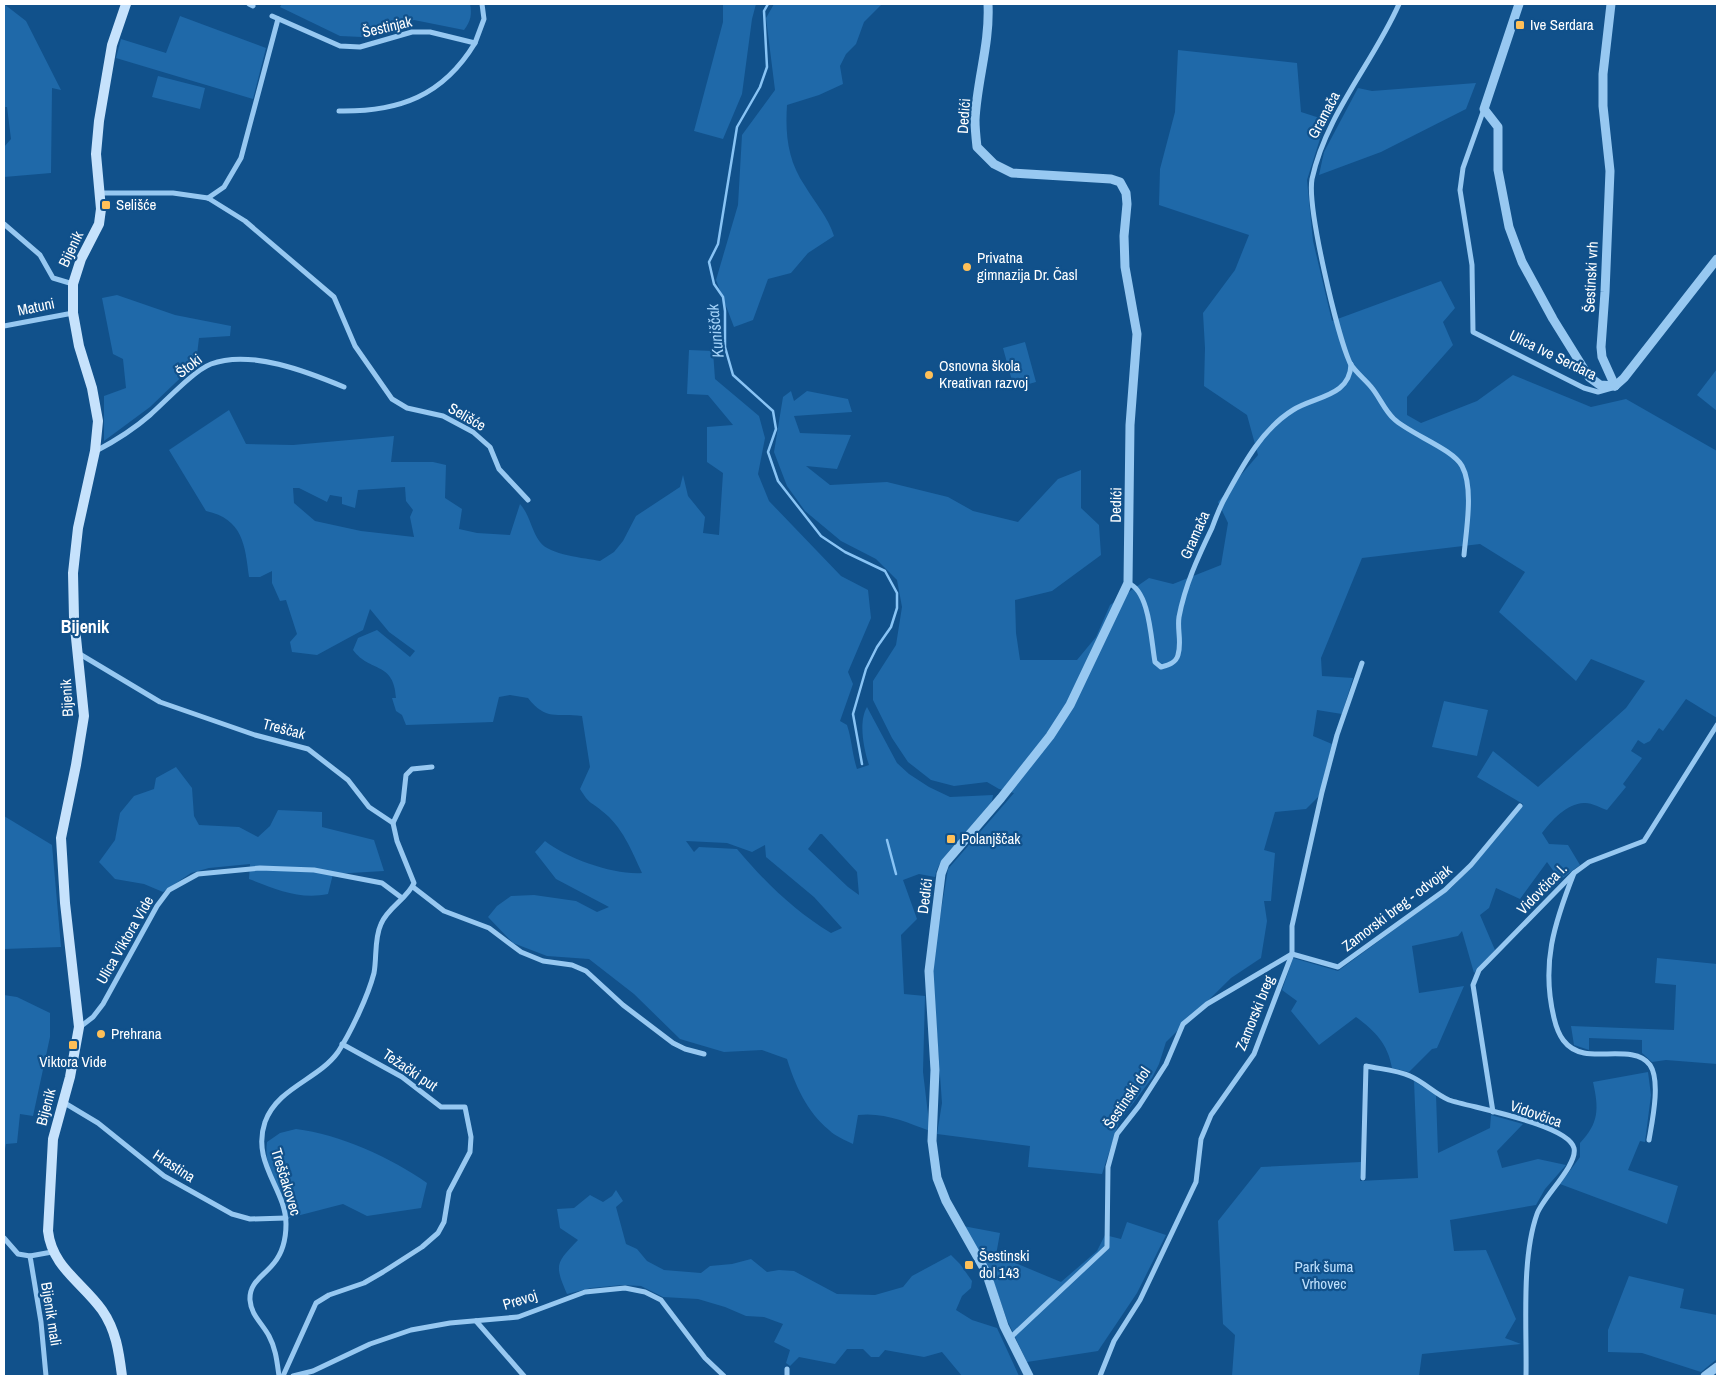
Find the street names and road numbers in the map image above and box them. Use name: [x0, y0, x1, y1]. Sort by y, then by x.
street label: Šestinjak: [360, 10, 415, 42]
street label: Gramača: [1302, 87, 1345, 142]
street label: Dedići: [952, 97, 975, 134]
street label: Bijenik: [53, 227, 88, 270]
street label: Šestinski vrh: [1578, 241, 1603, 313]
street label: Matuni: [15, 292, 56, 321]
street label: Ulica Ive Serdara: [1506, 324, 1601, 385]
street label: Štoki: [171, 349, 206, 382]
street label: Selišće: [445, 397, 490, 436]
street label: Dedići: [1105, 487, 1126, 523]
street label: Gramača: [1175, 507, 1214, 562]
street label: Bijenik: [55, 678, 78, 717]
street label: Treščak: [261, 713, 309, 744]
street label: Vidovčica I.: [1512, 858, 1571, 919]
street label: Zamorski breg - odvojak: [1337, 859, 1457, 956]
street label: Dedići: [912, 877, 937, 915]
street label: Ulica Viktora Vide: [91, 892, 158, 988]
street label: Zamorski breg: [1230, 972, 1279, 1054]
street label: Težački put: [379, 1043, 442, 1096]
street label: Šestinski dol: [1098, 1063, 1155, 1133]
street label: Bijenik: [31, 1085, 61, 1128]
street label: Vidovčica: [1507, 1095, 1565, 1132]
street label: Hrastina: [149, 1144, 200, 1187]
street label: Treščakovec: [266, 1146, 307, 1218]
street label: Bijenik mali: [36, 1281, 67, 1347]
street label: Prevoj: [500, 1284, 540, 1315]

